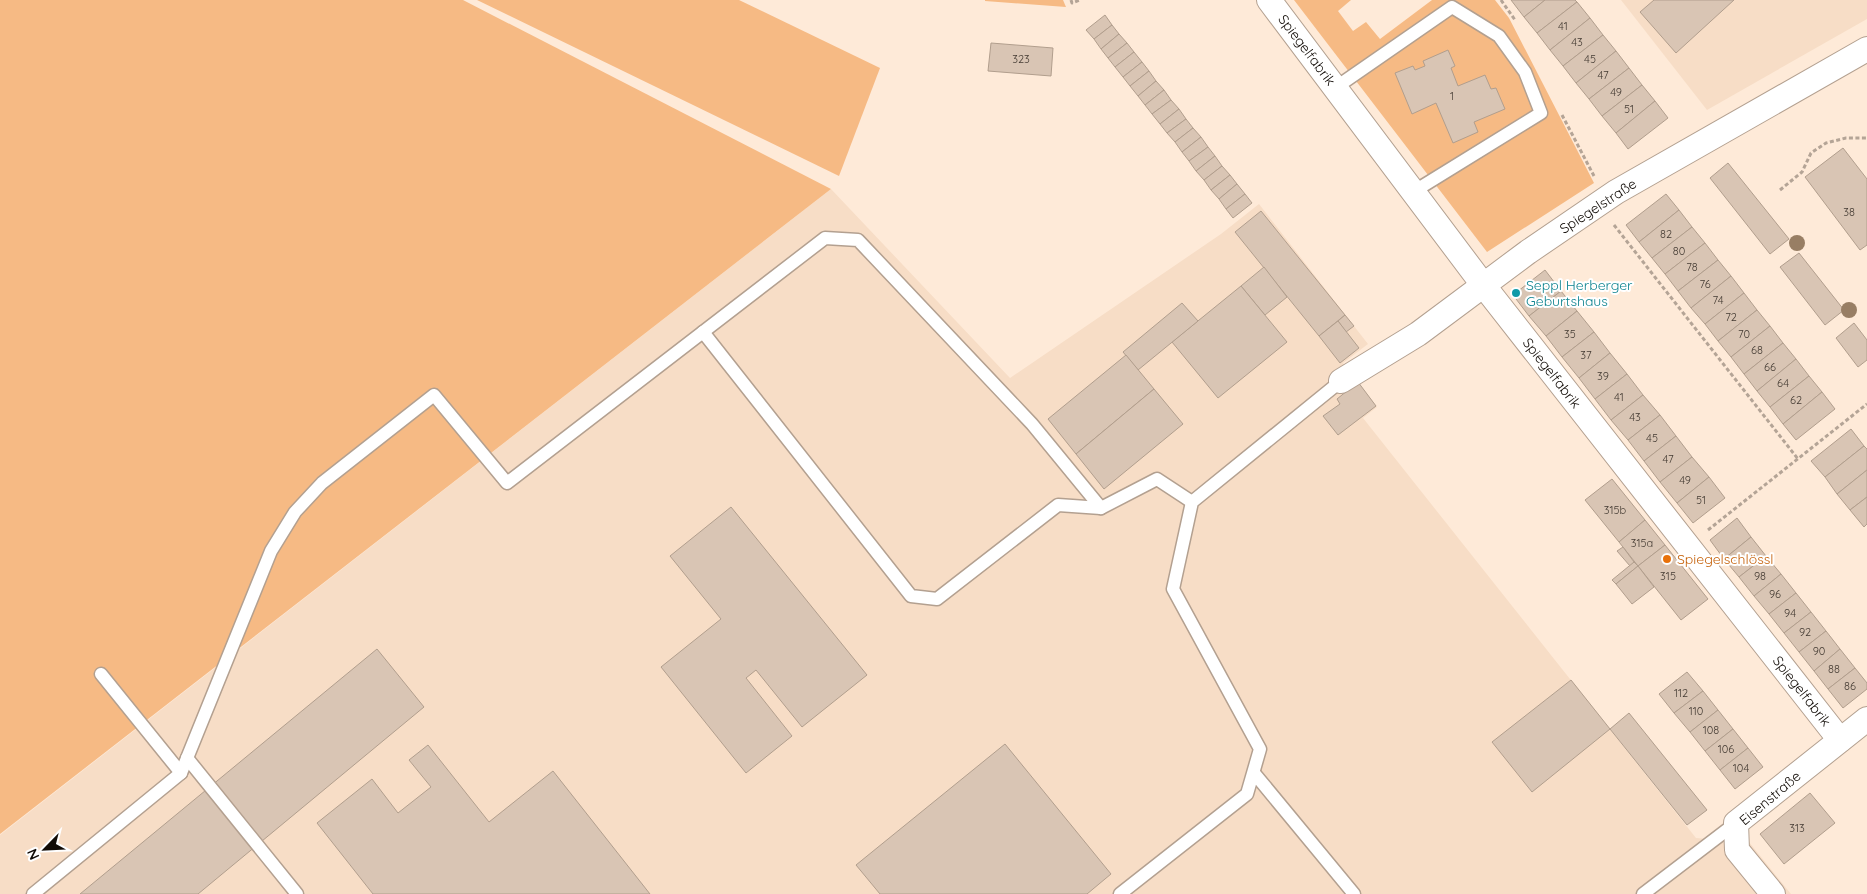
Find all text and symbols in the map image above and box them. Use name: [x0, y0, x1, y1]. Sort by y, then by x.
street label: Spiegelfabrik: [1274, 11, 1340, 89]
house number: 41: [1558, 19, 1568, 33]
house number: 43: [1571, 35, 1583, 49]
house number: 323: [1012, 52, 1030, 66]
house number: 45: [1584, 52, 1596, 66]
house number: 47: [1597, 68, 1609, 82]
house number: 49: [1610, 85, 1622, 99]
house number: 1: [1450, 89, 1454, 103]
house number: 51: [1624, 102, 1634, 116]
street label: Spiegelstraße: [1556, 174, 1640, 238]
house number: 38: [1843, 205, 1855, 219]
house number: 82: [1660, 227, 1672, 241]
house number: 80: [1673, 244, 1685, 258]
house number: 78: [1686, 260, 1698, 274]
place label: Seppl Herberger Geburtshaus: [1526, 276, 1633, 310]
house number: 76: [1699, 277, 1711, 291]
marker: Seppl Herberger Geburtshaus: [1510, 287, 1522, 299]
house number: 74: [1713, 293, 1724, 307]
house number: 72: [1725, 310, 1737, 324]
house number: 35: [1564, 327, 1576, 341]
house number: 70: [1738, 327, 1750, 341]
street label: Spiegelfabrik: [1519, 334, 1585, 412]
house number: 68: [1751, 343, 1763, 357]
house number: 37: [1580, 348, 1592, 362]
house number: 66: [1764, 360, 1776, 374]
house number: 39: [1597, 369, 1609, 383]
house number: 64: [1777, 376, 1789, 390]
house number: 41: [1614, 390, 1624, 404]
house number: 62: [1790, 393, 1802, 407]
house number: 43: [1629, 410, 1641, 424]
house number: 45: [1646, 431, 1658, 445]
house number: 47: [1662, 452, 1674, 466]
house number: 49: [1679, 473, 1691, 487]
house number: 51: [1696, 493, 1706, 507]
house number: 315b: [1604, 503, 1627, 517]
house number: 315a: [1631, 536, 1653, 550]
place label: Spiegelschlössl: [1677, 550, 1774, 568]
marker: Spiegelschlössl: [1661, 553, 1673, 565]
house number: 315: [1660, 569, 1676, 583]
house number: 98: [1754, 569, 1766, 583]
house number: 96: [1769, 587, 1781, 601]
house number: 94: [1784, 606, 1796, 620]
house number: 92: [1799, 625, 1811, 639]
house number: 90: [1813, 644, 1825, 658]
street label: Spiegelfabrik: [1769, 652, 1835, 730]
house number: 88: [1828, 662, 1840, 676]
house number: 86: [1844, 679, 1856, 693]
house number: 112: [1674, 686, 1688, 700]
house number: 110: [1689, 704, 1703, 718]
house number: 108: [1703, 723, 1719, 737]
house number: 106: [1718, 742, 1734, 756]
house number: 104: [1733, 761, 1749, 775]
street label: Eisenstraße: [1736, 767, 1805, 829]
house number: 313: [1789, 821, 1805, 835]
north arrow: [20, 824, 70, 874]
text: N: [23, 846, 43, 863]

